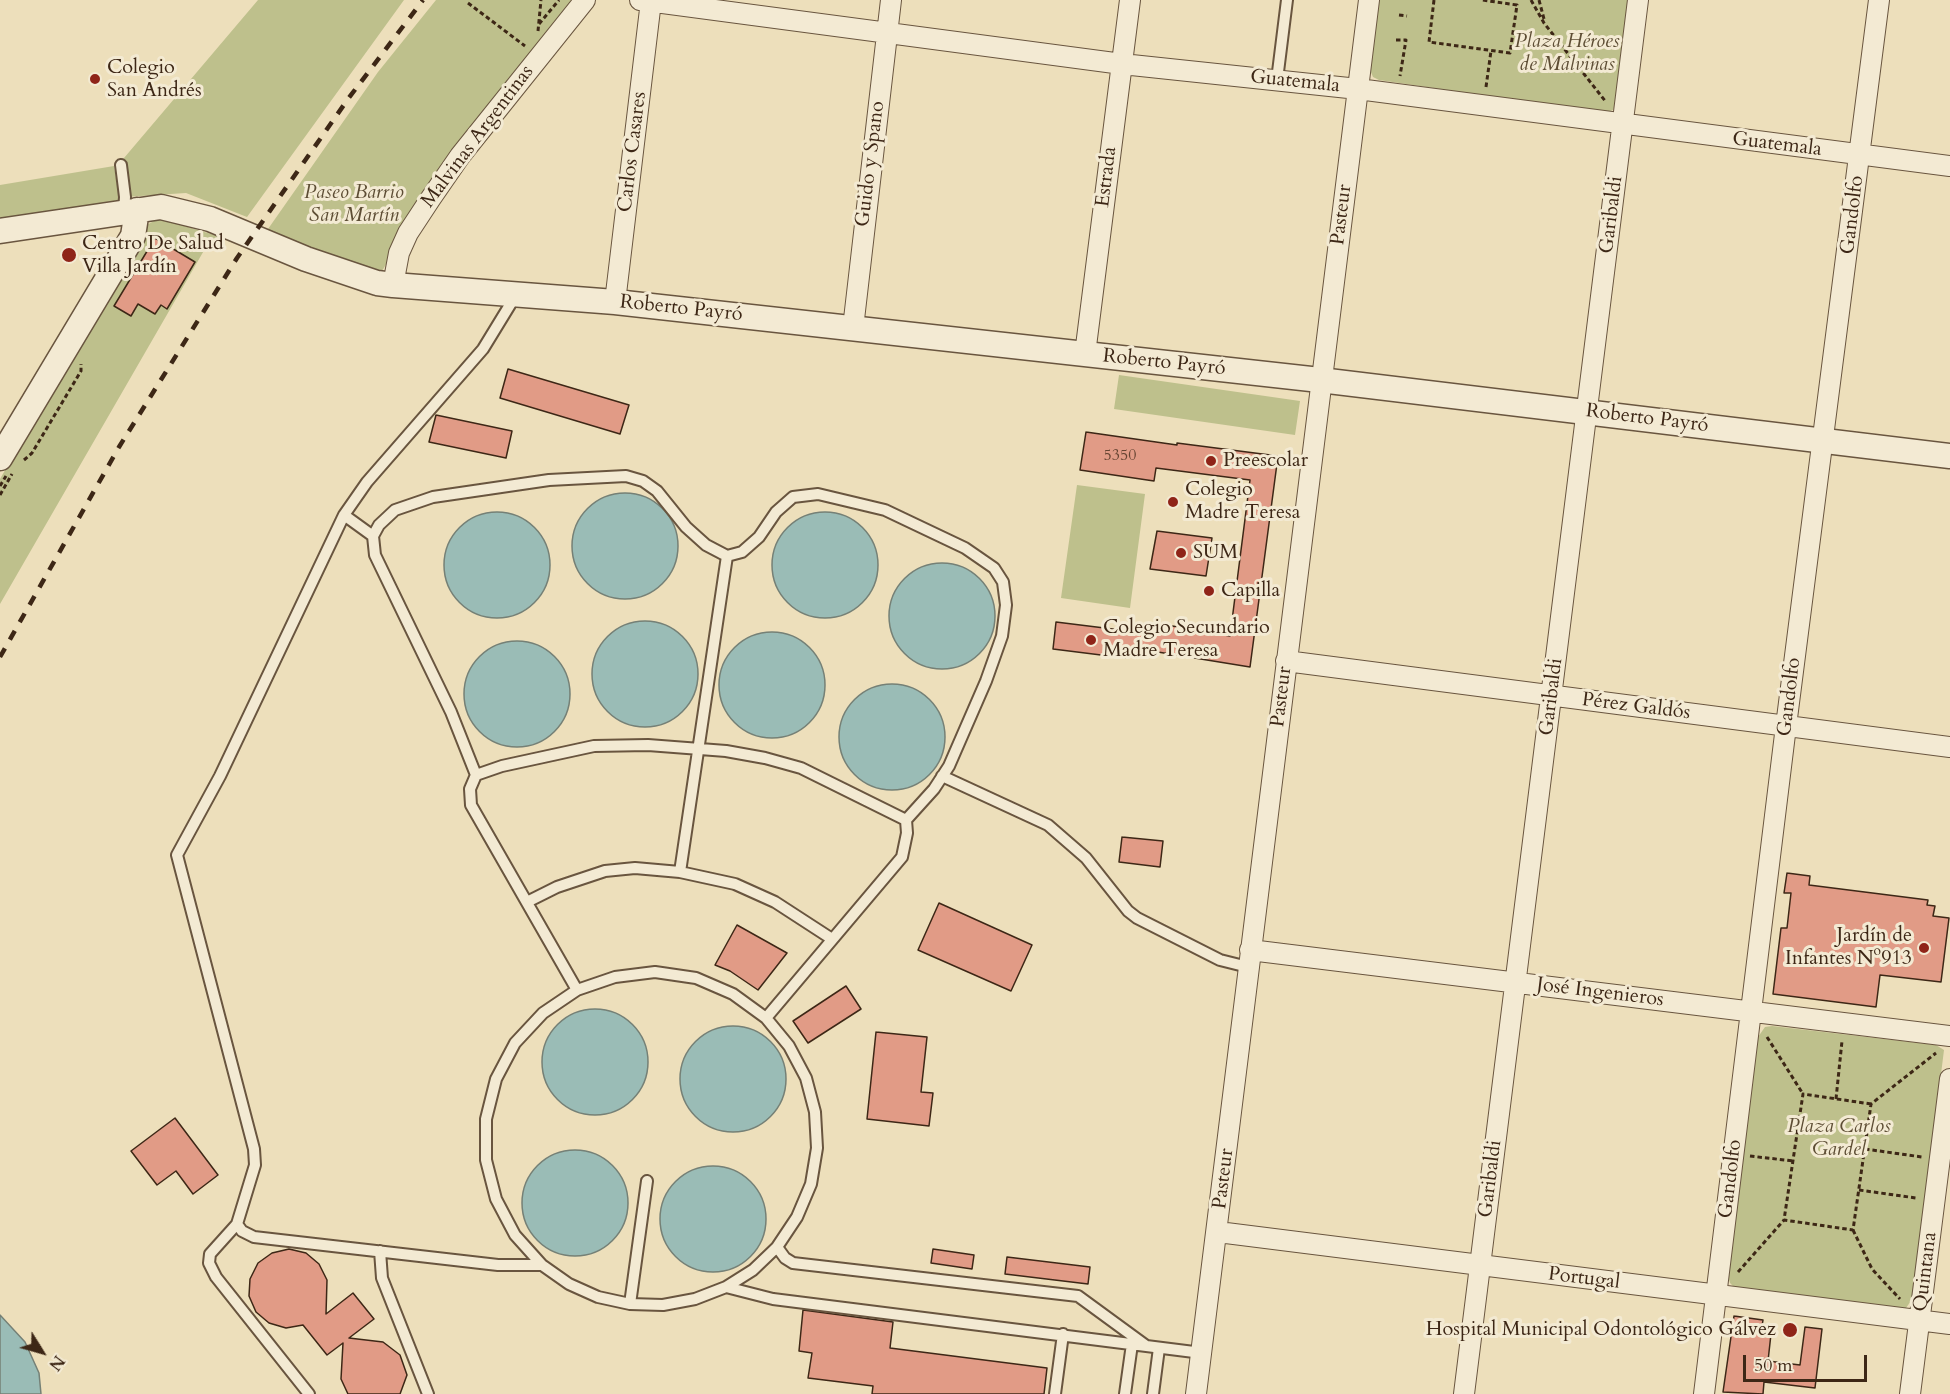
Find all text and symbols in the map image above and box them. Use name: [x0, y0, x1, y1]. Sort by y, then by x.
park label: Plaza Héroes de Malvinas: [1514, 30, 1620, 77]
place label: Colegio San Andrés: [107, 56, 202, 103]
street label: Malvinas Argentinas: [417, 61, 539, 213]
street label: Guatemala: [1249, 65, 1341, 99]
marker: Colegio San Andrés: [88, 72, 102, 86]
street label: Carlos Casares: [614, 90, 652, 214]
street label: Guido y Spano: [851, 100, 891, 228]
street label: Guatemala: [1731, 128, 1823, 162]
street label: Estrada: [1091, 145, 1123, 209]
street label: Gandolfo: [1836, 174, 1870, 256]
street label: Garibaldi: [1595, 175, 1629, 255]
park label: Paseo Barrio San Martín: [304, 181, 404, 228]
street label: Pasteur: [1326, 183, 1358, 247]
place label: Centro De Salud Villa Jardín: [82, 232, 224, 279]
marker: Centro De Salud Villa Jardín: [60, 246, 78, 264]
street label: Roberto Payró: [618, 291, 744, 327]
street label: Roberto Payró: [1101, 345, 1227, 381]
street label: Roberto Payró: [1584, 400, 1710, 438]
house number: 5350: [1104, 446, 1136, 466]
place label: Preescolar: [1223, 449, 1308, 473]
marker: Preescolar: [1204, 454, 1218, 468]
place label: Colegio Madre Teresa: [1185, 478, 1300, 525]
marker: Colegio Madre Teresa: [1166, 495, 1180, 509]
place label: SUM: [1193, 541, 1238, 565]
marker: SUM: [1174, 546, 1188, 560]
place label: Capilla: [1221, 579, 1280, 603]
marker: Capilla: [1202, 584, 1216, 598]
place label: Colegio Secundario Madre Teresa: [1103, 616, 1270, 663]
marker: Colegio Secundario Madre Teresa: [1084, 633, 1098, 647]
street label: Gandolfo: [1773, 656, 1807, 738]
street label: Garibaldi: [1535, 657, 1569, 737]
street label: Pasteur: [1266, 665, 1298, 729]
street label: Pérez Galdós: [1580, 688, 1692, 726]
place label: Jardín de Infantes Nº913: [1785, 924, 1912, 971]
marker: Jardín de Infantes Nº913: [1917, 941, 1931, 955]
street label: José Ingenieros: [1535, 973, 1665, 1013]
park label: Plaza Carlos Gardel: [1787, 1115, 1891, 1162]
street label: Gandolfo: [1714, 1138, 1748, 1220]
street label: Garibaldi: [1474, 1139, 1508, 1219]
street label: Pasteur: [1208, 1147, 1240, 1211]
street label: Quintana: [1909, 1231, 1943, 1313]
street label: Portugal: [1547, 1263, 1621, 1295]
place label: Hospital Municipal Odontológico Gálvez: [1426, 1318, 1776, 1342]
marker: Hospital Municipal Odontológico Gálvez: [1781, 1321, 1799, 1339]
north arrow: [12, 1322, 72, 1382]
scale bar: [1746, 1343, 1870, 1381]
text: N: [43, 1351, 69, 1375]
text: 50 m: [1754, 1353, 1793, 1378]

